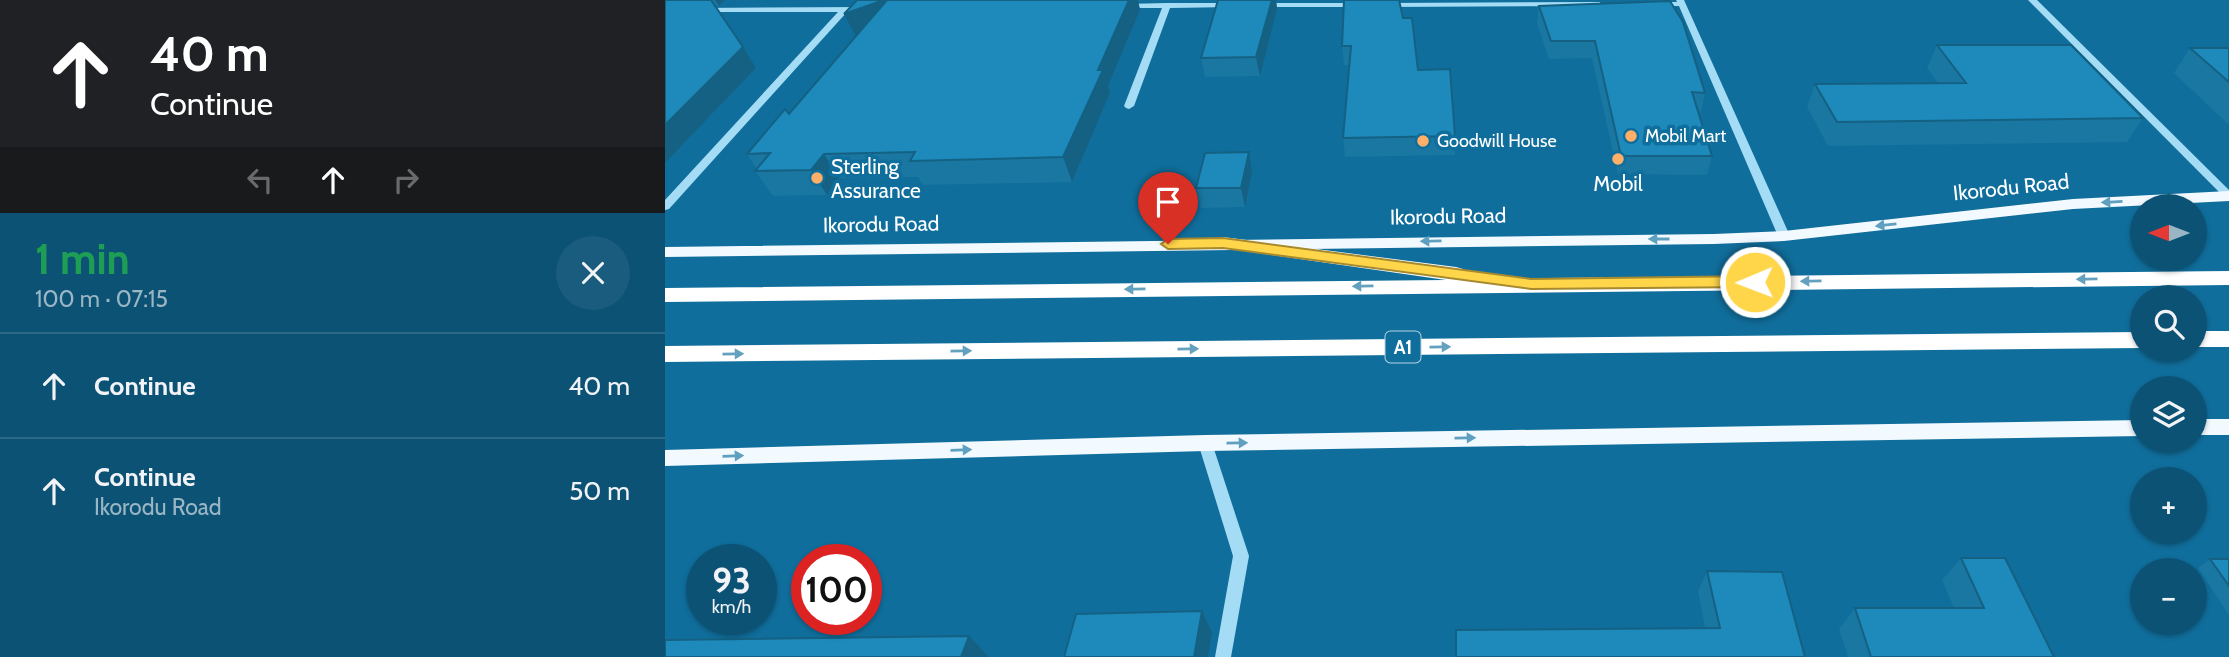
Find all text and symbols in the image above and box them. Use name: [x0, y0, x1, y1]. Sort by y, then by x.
text: 40 m: [150, 24, 269, 83]
icon: ahead: [35, 28, 126, 119]
text: Continue: [150, 84, 273, 123]
place label: Mobil Mart: [1645, 125, 1726, 147]
marker: Mobil Mart: [1623, 128, 1639, 144]
place label: Goodwill House: [1437, 130, 1557, 152]
marker: Goodwill House: [1415, 133, 1431, 149]
marker: Mobil: [1610, 151, 1626, 167]
place label: Sterling Assurance: [831, 154, 921, 203]
icon: left: [241, 161, 279, 199]
icon: ahead: [314, 161, 352, 199]
icon: right: [387, 161, 425, 199]
street label: Ikorodu Road: [1952, 168, 2070, 206]
marker: Sterling Assurance: [809, 170, 825, 186]
place label: Mobil: [1593, 171, 1643, 196]
pin: [1138, 172, 1198, 244]
icon: arrive: [1149, 183, 1187, 221]
north arrow: [2130, 194, 2207, 271]
map controls: [2130, 194, 2207, 635]
one-way arrow: [2101, 197, 2123, 208]
street label: Ikorodu Road: [1390, 202, 1506, 230]
street label: Ikorodu Road: [823, 210, 939, 238]
one-way arrow: [1874, 220, 1896, 231]
text: 1 min: [35, 233, 130, 285]
one-way arrow: [1648, 233, 1670, 245]
one-way arrow: [1420, 235, 1442, 247]
button: close: [556, 236, 630, 310]
position arrow: [1718, 245, 1792, 319]
one-way arrow: [2076, 273, 2098, 285]
one-way arrow: [1800, 275, 1822, 287]
one-way arrow: [1352, 280, 1374, 292]
one-way arrow: [1124, 283, 1146, 295]
text: 100 m · 07:15: [35, 285, 168, 313]
button: search: [2130, 285, 2207, 362]
road number: A1: [1385, 332, 1421, 362]
one-way arrow: [1429, 341, 1451, 353]
one-way arrow: [1177, 343, 1199, 355]
one-way arrow: [950, 345, 972, 357]
one-way arrow: [722, 348, 744, 359]
icon: ahead: [35, 367, 73, 405]
text: Continue: [94, 370, 196, 402]
text: 40 m: [568, 370, 630, 402]
button: layers: [2130, 376, 2207, 453]
one-way arrow: [1454, 433, 1476, 444]
one-way arrow: [1226, 437, 1248, 448]
one-way arrow: [950, 444, 972, 456]
one-way arrow: [722, 450, 744, 462]
text: Continue: [94, 461, 196, 493]
button: +: [2130, 467, 2207, 544]
icon: ahead: [35, 472, 73, 510]
text: 50 m: [569, 475, 630, 507]
text: Ikorodu Road: [94, 493, 222, 521]
speed limit sign: 100: [791, 544, 882, 635]
button: −: [2130, 558, 2207, 635]
text: 93: [712, 559, 751, 602]
text: km/h: [712, 596, 751, 618]

